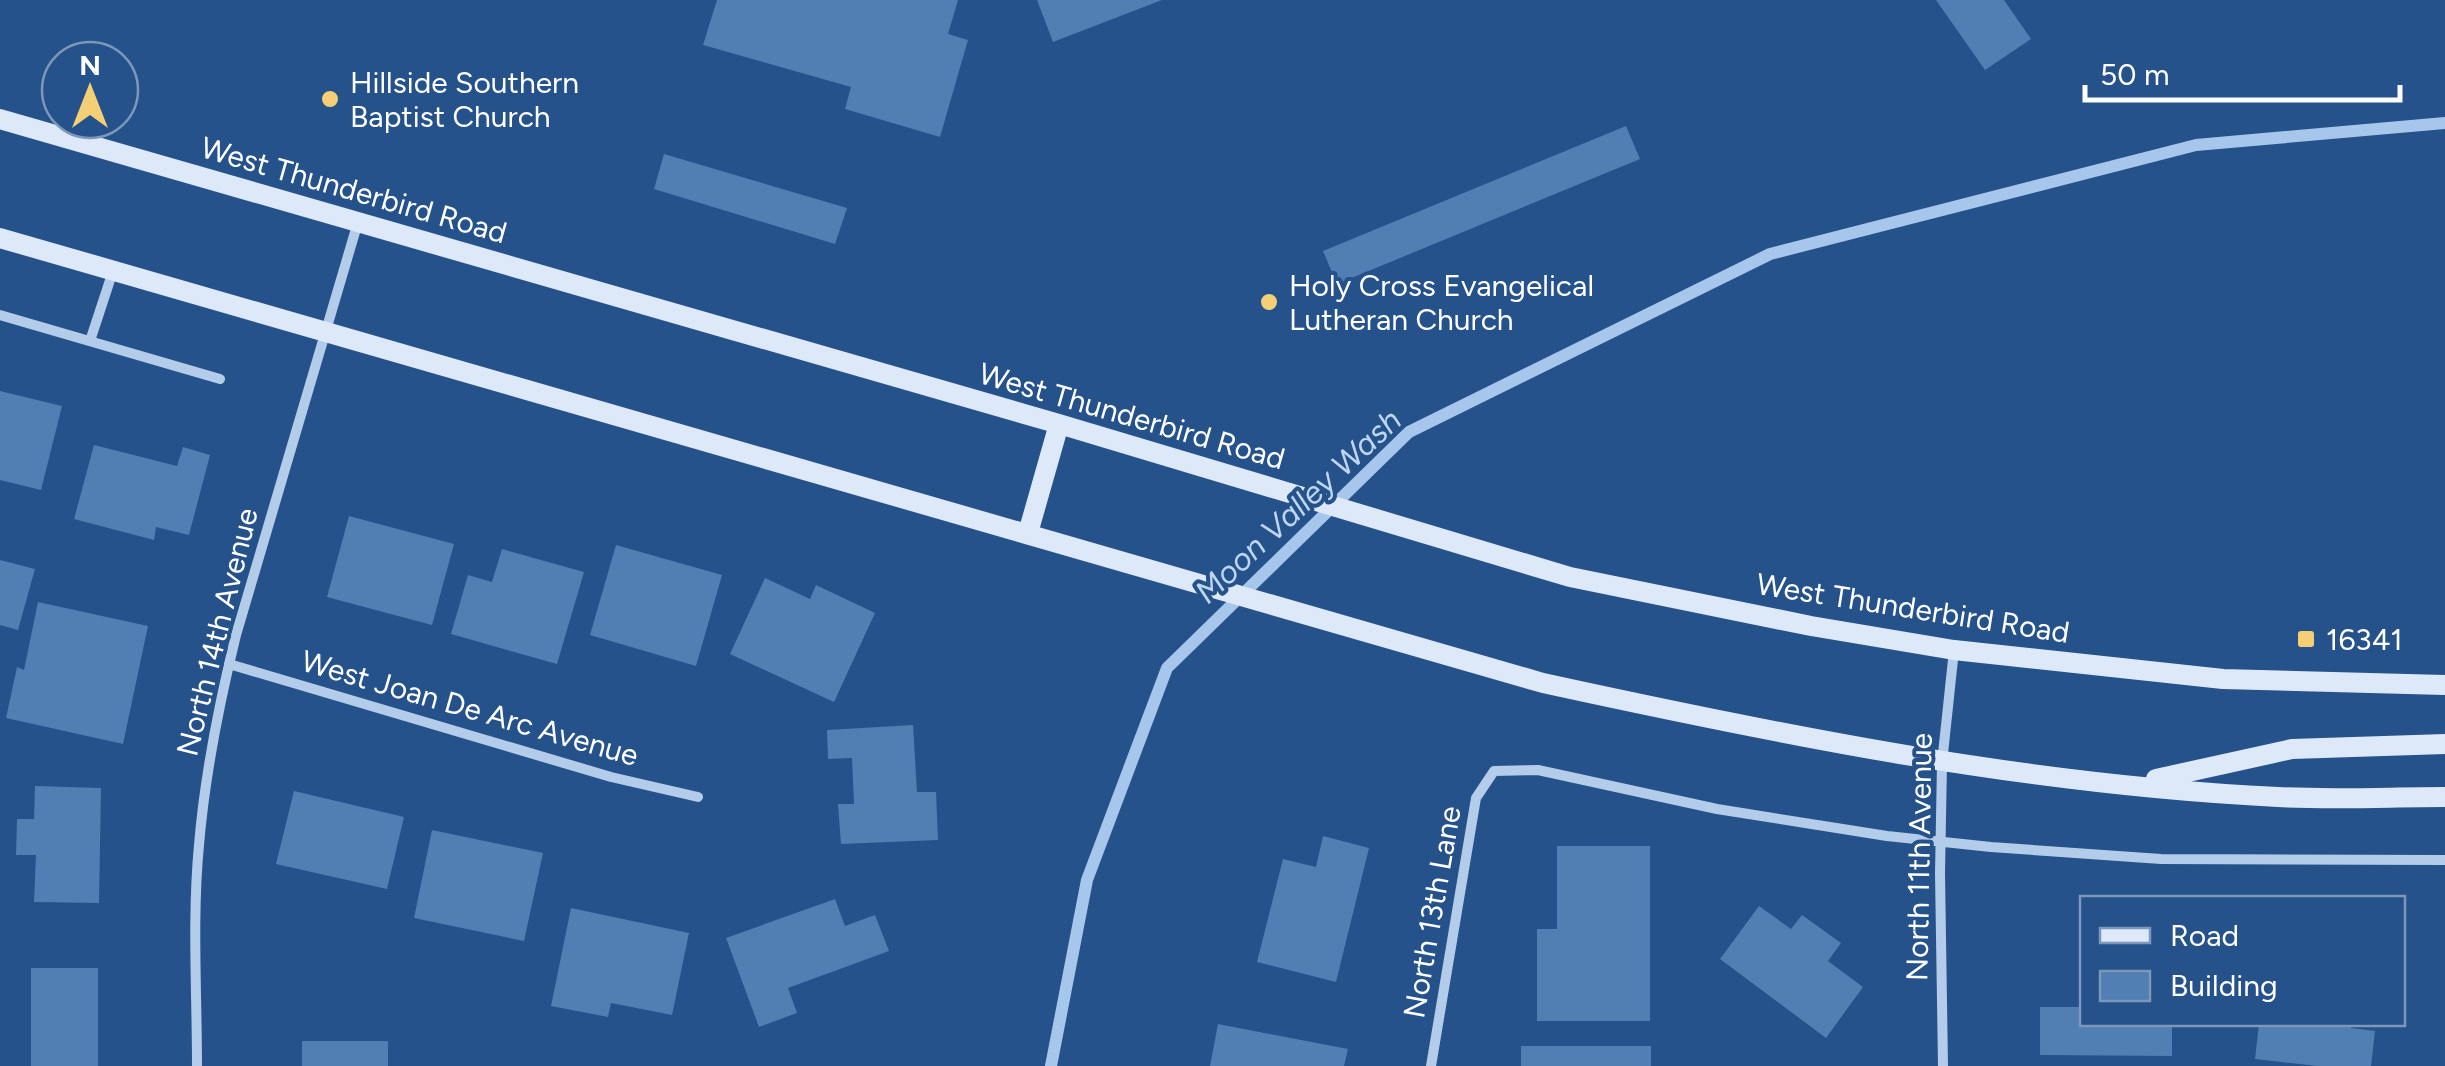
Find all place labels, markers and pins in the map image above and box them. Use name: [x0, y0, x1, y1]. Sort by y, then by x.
place label: Hillside Southern Baptist Church: [350, 64, 579, 135]
marker: Hillside Southern Baptist Church: [319, 88, 341, 110]
place label: Holy Cross Evangelical Lutheran Church: [1289, 267, 1594, 338]
marker: Holy Cross Evangelical Lutheran Church: [1258, 291, 1280, 313]
place label: 16341: [2326, 621, 2403, 658]
marker: 16341: [2295, 628, 2317, 650]

